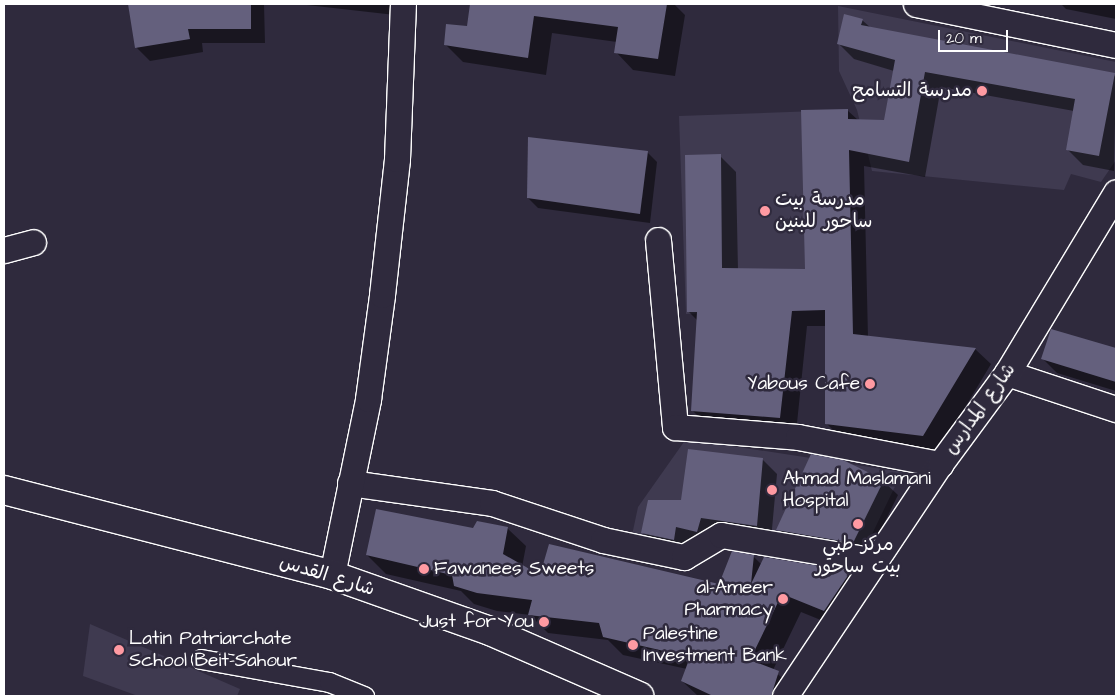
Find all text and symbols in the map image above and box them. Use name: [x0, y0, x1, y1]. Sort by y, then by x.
scale bar: [940, 20, 1010, 52]
text: 20 m: [946, 28, 982, 49]
place label: مدرسة التسامح: [852, 80, 972, 102]
marker: مدرسة التسامح: [976, 85, 988, 97]
place label: مدرسة بيت ساحور للبنين: [775, 189, 873, 233]
marker: مدرسة بيت ساحور للبنين: [759, 205, 771, 217]
street label: شارع المدارس: [939, 359, 1021, 459]
place label: Yabous Cafe: [747, 373, 860, 395]
marker: Yabous Cafe: [864, 378, 876, 390]
place label: Ahmad Maslamani Hospital: [783, 468, 931, 512]
marker: Ahmad Maslamani Hospital: [765, 483, 779, 497]
marker: مركز طبي بيت ساحور: [851, 517, 865, 531]
place label: مركز طبي بيت ساحور: [815, 534, 901, 578]
street label: شارع القدس: [277, 551, 377, 601]
place label: Fawanees Sweets: [434, 558, 594, 580]
marker: Fawanees Sweets: [418, 563, 430, 575]
place label: al-Ameer Pharmacy: [684, 577, 773, 621]
marker: al-Ameer Pharmacy: [777, 593, 789, 605]
place label: Just for You: [419, 611, 534, 633]
marker: Just for You: [538, 616, 550, 628]
place label: Palestine Investment Bank: [643, 623, 787, 667]
place label: Latin Patriarchate School Beit-Sahour: [129, 628, 297, 672]
marker: Palestine Investment Bank: [627, 639, 639, 651]
marker: Latin Patriarchate School Beit-Sahour: [113, 644, 125, 656]

